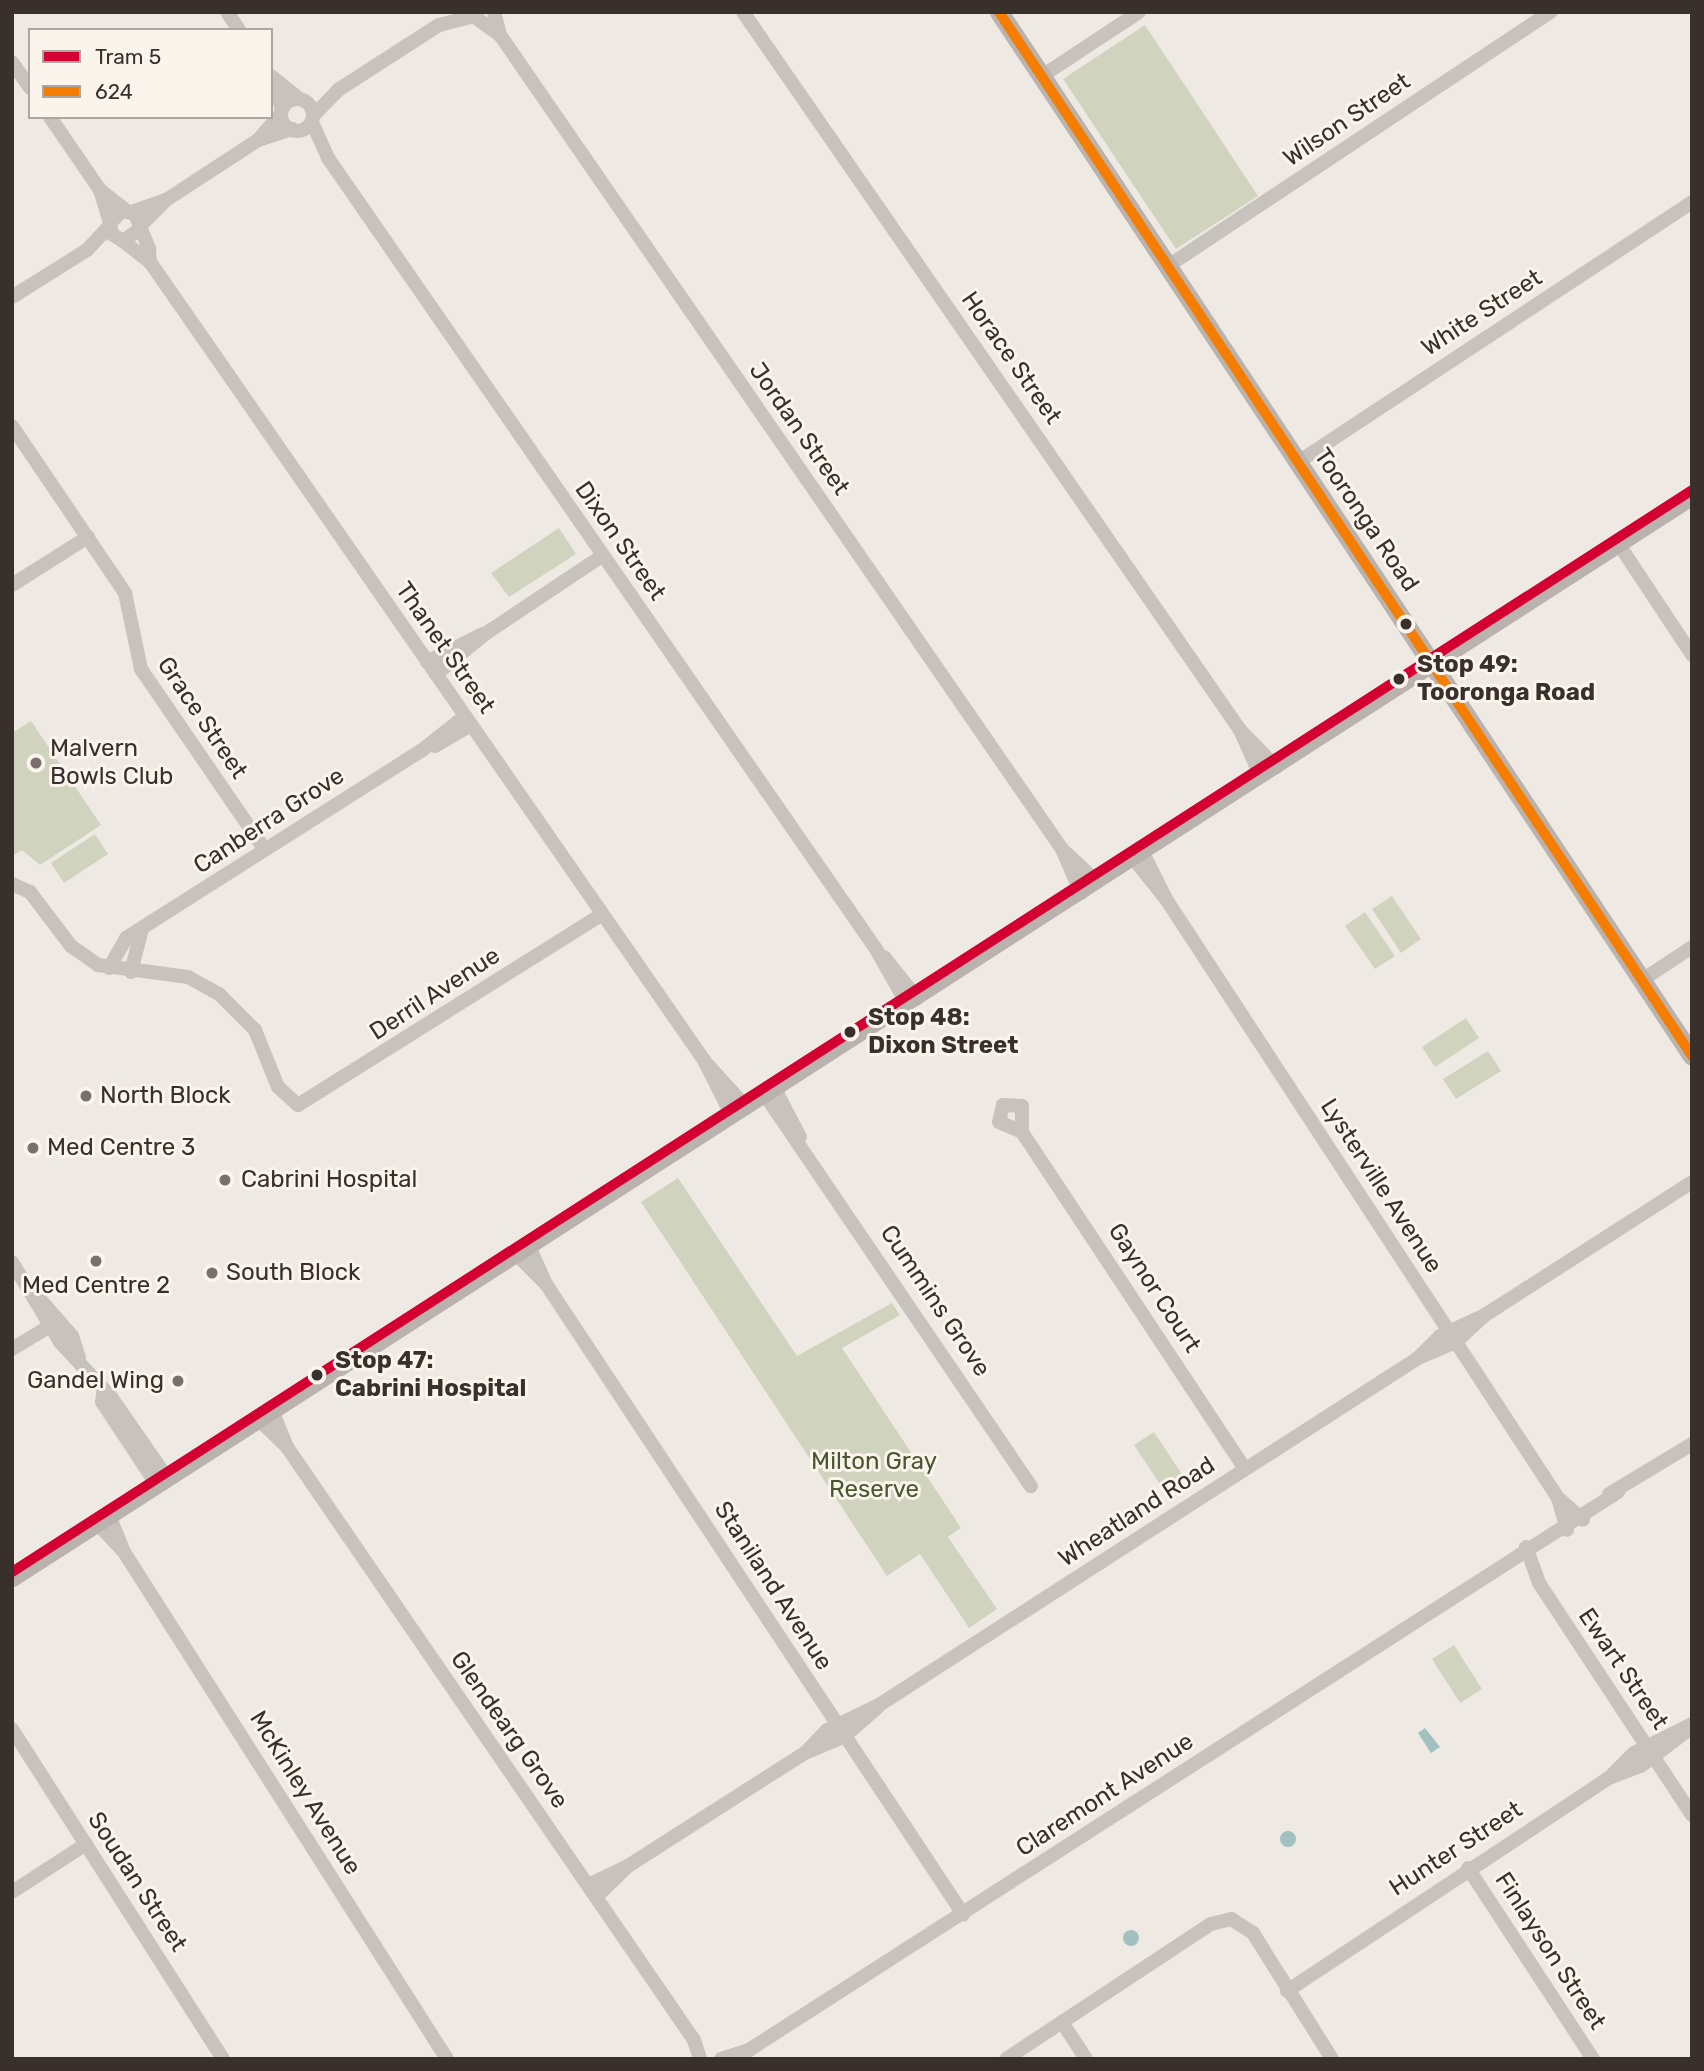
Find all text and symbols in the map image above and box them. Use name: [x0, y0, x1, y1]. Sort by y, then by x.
legend: [28, 28, 273, 119]
text: Tram 5: [95, 44, 161, 69]
street label: Wilson Street: [1278, 67, 1416, 173]
text: 624: [95, 79, 133, 104]
street label: White Street: [1416, 263, 1548, 363]
street label: Horace Street: [955, 286, 1067, 430]
street label: Jordan Street: [743, 357, 855, 501]
street label: Tooronga Road: [1307, 443, 1425, 597]
street label: Dixon Street: [568, 476, 672, 606]
street label: Thanet Street: [389, 577, 501, 719]
unlabelled marker: [1399, 617, 1413, 631]
place label: Stop 49: Tooronga Road: [1417, 651, 1595, 707]
street label: Grace Street: [151, 652, 253, 784]
marker: Stop 49: Tooronga Road: [1387, 667, 1411, 691]
place label: Malvern Bowls Club: [50, 735, 173, 791]
marker: Malvern Bowls Club: [28, 755, 44, 771]
street label: Canberra Grove: [188, 762, 350, 880]
street label: Derril Avenue: [364, 941, 506, 1047]
place label: Stop 48: Dixon Street: [868, 1004, 1018, 1060]
marker: Stop 48: Dixon Street: [838, 1020, 862, 1044]
place label: North Block: [100, 1082, 231, 1110]
marker: North Block: [78, 1088, 94, 1104]
street label: Lysterville Avenue: [1314, 1093, 1448, 1279]
place label: Med Centre 3: [47, 1134, 195, 1162]
marker: Med Centre 3: [25, 1140, 41, 1156]
place label: Cabrini Hospital: [241, 1166, 417, 1194]
marker: Cabrini Hospital: [215, 1170, 235, 1190]
street label: Gaynor Court: [1101, 1218, 1207, 1358]
street label: Cummins Grove: [874, 1220, 996, 1382]
marker: Med Centre 2: [88, 1253, 104, 1269]
place label: South Block: [226, 1259, 360, 1287]
marker: South Block: [204, 1265, 220, 1281]
place label: Med Centre 2: [22, 1272, 170, 1300]
place label: Stop 47: Cabrini Hospital: [335, 1347, 526, 1403]
marker: Stop 47: Cabrini Hospital: [305, 1363, 329, 1387]
place label: Gandel Wing: [27, 1367, 164, 1395]
marker: Gandel Wing: [170, 1373, 186, 1389]
park label: Milton Gray Reserve: [811, 1448, 937, 1504]
street label: Wheatland Road: [1053, 1451, 1221, 1573]
street label: Staniland Avenue: [708, 1496, 838, 1676]
street label: Ewart Street: [1572, 1603, 1674, 1735]
street label: Glendearg Grove: [444, 1646, 574, 1814]
street label: McKinley Avenue: [243, 1705, 367, 1881]
street label: Claremont Avenue: [1011, 1727, 1199, 1863]
street label: Hunter Street: [1384, 1795, 1528, 1903]
street label: Soudan Street: [81, 1807, 193, 1957]
street label: Finlayson Street: [1488, 1867, 1612, 2035]

